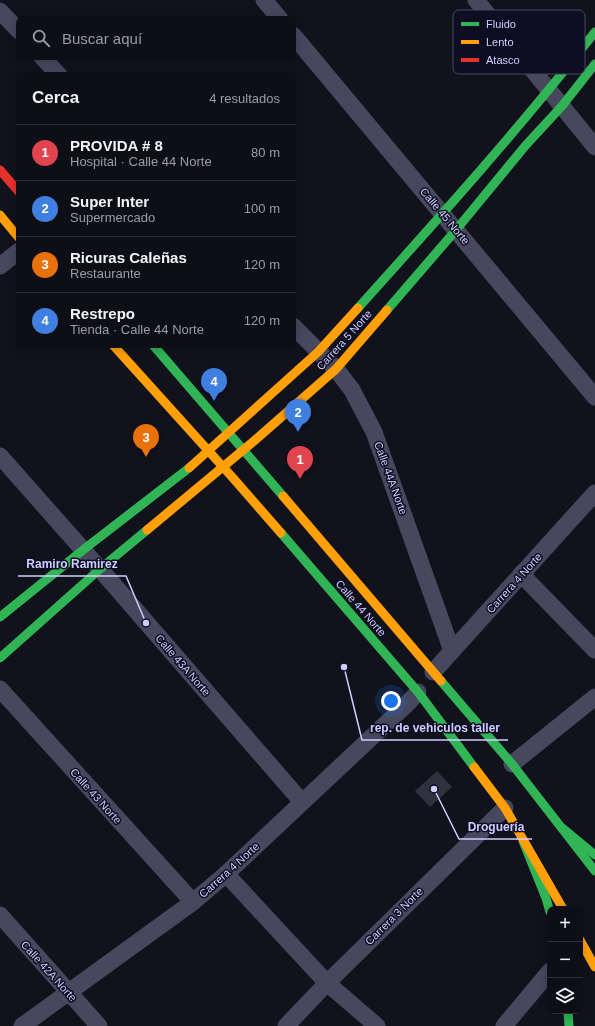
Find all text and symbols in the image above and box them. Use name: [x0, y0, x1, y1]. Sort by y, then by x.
legend: [453, 10, 585, 74]
search box: [16, 16, 296, 60]
text: Fluido: [486, 18, 516, 30]
icon: search: [30, 27, 52, 49]
text: Buscar aquí: [62, 30, 142, 47]
text: Lento: [486, 36, 514, 48]
text: Atasco: [486, 54, 520, 66]
text: Cerca: [32, 88, 79, 107]
text: 4 resultados: [209, 91, 280, 106]
text: PROVIDA # 8: [70, 137, 163, 154]
text: 1: [41, 145, 49, 160]
text: 80 m: [251, 145, 280, 160]
text: Hospital · Calle 44 Norte: [70, 154, 212, 169]
street label: Calle 45 Norte: [418, 185, 472, 247]
text: Super Inter: [70, 193, 149, 210]
text: 2: [41, 201, 49, 216]
text: 100 m: [244, 201, 280, 216]
text: Supermercado: [70, 210, 155, 225]
text: Ricuras Caleñas: [70, 249, 187, 266]
text: 3: [41, 257, 49, 272]
text: 120 m: [244, 257, 280, 272]
text: Restaurante: [70, 266, 141, 281]
text: Restrepo: [70, 305, 135, 322]
street label: Carrera 5 Norte: [314, 308, 374, 372]
text: 4: [41, 313, 49, 328]
text: 120 m: [244, 313, 280, 328]
text: Tienda · Calle 44 Norte: [70, 322, 204, 337]
pin: 4: [201, 368, 227, 401]
pin: 2: [285, 399, 311, 432]
pin: 3: [133, 424, 159, 457]
street label: Calle 44A Norte: [372, 440, 410, 516]
pin: 1: [287, 446, 313, 479]
street label: Carrera 4 Norte: [484, 551, 544, 615]
callout: Ramiro Ramirez: [18, 552, 126, 576]
text: Ramiro Ramirez: [26, 557, 118, 571]
street label: Calle 44 Norte: [333, 578, 389, 638]
street label: Calle 43A Norte: [153, 632, 213, 698]
your location: [381, 691, 401, 711]
callout: rep. de vehiculos taller: [362, 716, 508, 740]
text: rep. de vehiculos taller: [370, 721, 500, 735]
street label: Calle 43 Norte: [68, 766, 124, 826]
callout: Droguería: [459, 815, 532, 839]
text: Droguería: [468, 820, 525, 834]
street label: Carrera 4 Norte: [197, 840, 261, 900]
street label: Carrera 3 Norte: [363, 885, 425, 947]
map controls: [547, 906, 583, 1014]
button: +: [547, 906, 583, 942]
street label: Calle 42A Norte: [19, 938, 79, 1004]
button: −: [547, 942, 583, 978]
button: layers: [547, 978, 583, 1014]

